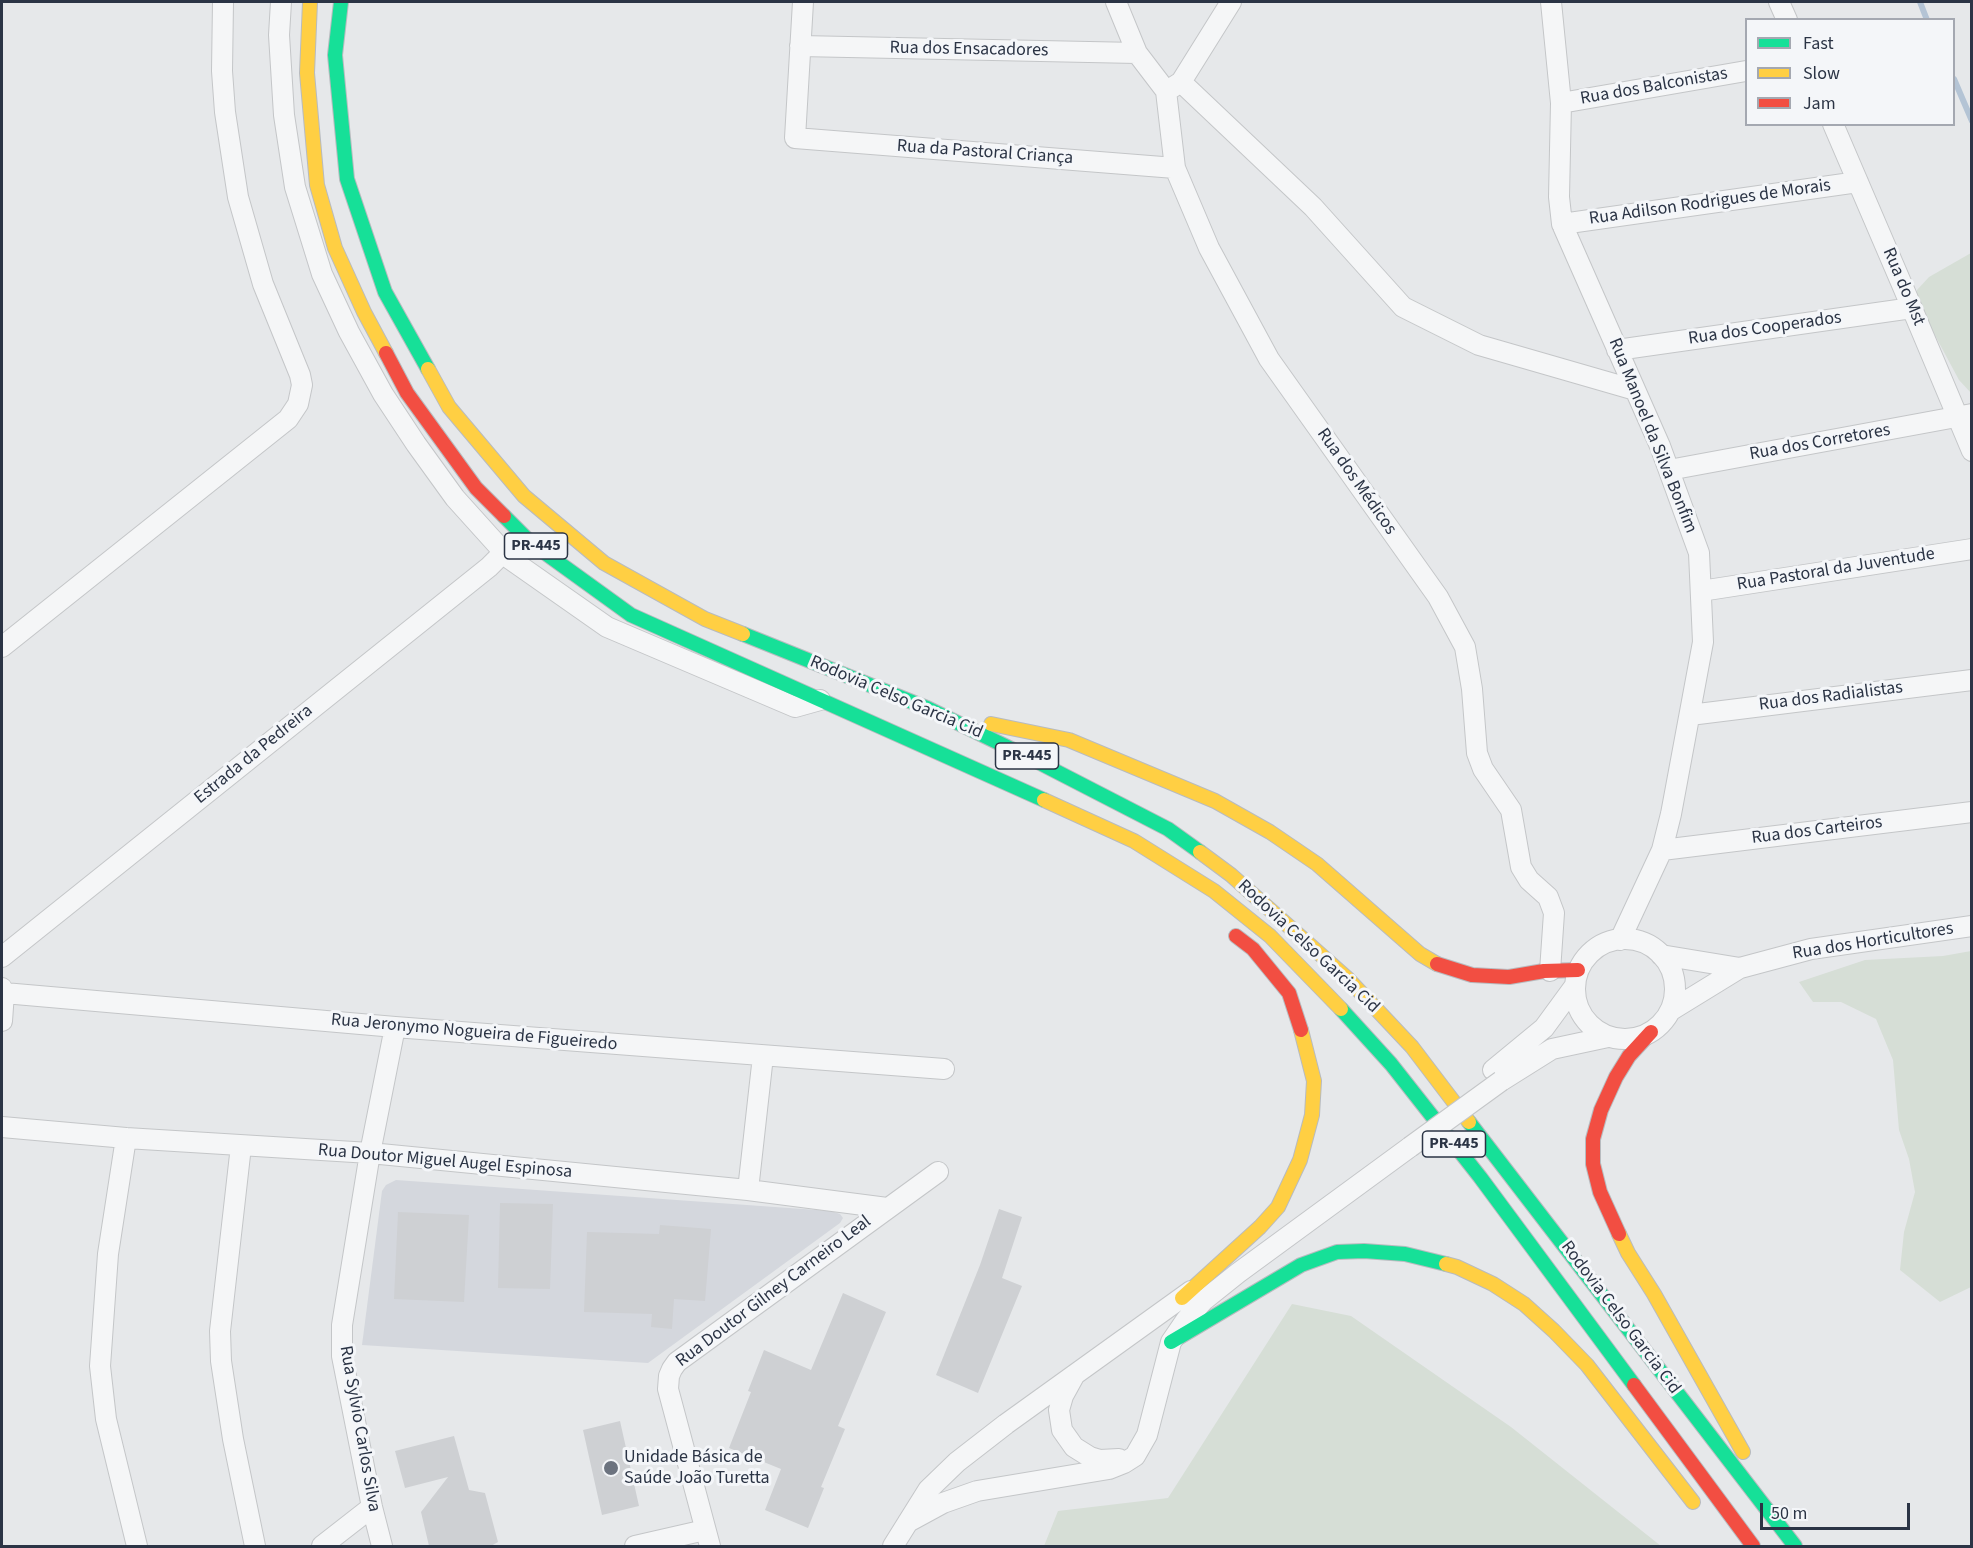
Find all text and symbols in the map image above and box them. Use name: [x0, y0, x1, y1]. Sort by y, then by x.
legend: [1745, 18, 1955, 126]
text: Fast: [1803, 31, 1834, 56]
street label: Rua dos Ensacadores: [889, 38, 1049, 62]
text: Slow: [1803, 61, 1840, 86]
street label: Rua dos Balconistas: [1579, 63, 1729, 111]
text: Jam: [1803, 91, 1836, 116]
street label: Rua da Pastoral Criança: [896, 136, 1074, 170]
street label: Rua Adilson Rodrigues de Morais: [1588, 175, 1832, 231]
street label: Rua do Mst: [1877, 245, 1929, 329]
street label: Rua dos Cooperados: [1687, 308, 1843, 350]
street label: Rua Manoel da Silva Bonfim: [1603, 335, 1701, 537]
street label: Rua dos Corretores: [1748, 420, 1892, 466]
street label: Rua dos Médicos: [1311, 425, 1401, 539]
road number: PR-445: [504, 533, 568, 559]
street label: Rua Pastoral da Juventude: [1736, 544, 1936, 596]
street label: Rodovia Celso Garcia Cid: [806, 652, 986, 744]
street label: Rua dos Radialistas: [1758, 677, 1904, 717]
street label: Estrada da Pedreira: [190, 701, 318, 809]
road number: PR-445: [996, 743, 1058, 769]
street label: Rua dos Carteiros: [1750, 812, 1884, 850]
street label: Rodovia Celso Garcia Cid: [1233, 876, 1383, 1018]
street label: Rua dos Horticultores: [1791, 919, 1955, 965]
street label: Rua Jeronymo Nogueira de Figueiredo: [330, 1010, 618, 1056]
road number: PR-445: [1422, 1131, 1486, 1157]
street label: Rua Doutor Miguel Augel Espinosa: [317, 1140, 573, 1184]
street label: Rua Doutor Gilney Carneiro Leal: [672, 1212, 876, 1372]
street label: Rodovia Celso Garcia Cid: [1555, 1237, 1685, 1399]
street label: Rua Sylvio Carlos Silva: [334, 1344, 384, 1514]
place label: Unidade Básica de Saúde João Turetta: [624, 1447, 769, 1490]
marker: Unidade Básica de Saúde João Turetta: [602, 1459, 620, 1477]
scale bar: [1763, 1491, 1913, 1529]
text: 50 m: [1771, 1501, 1807, 1526]

